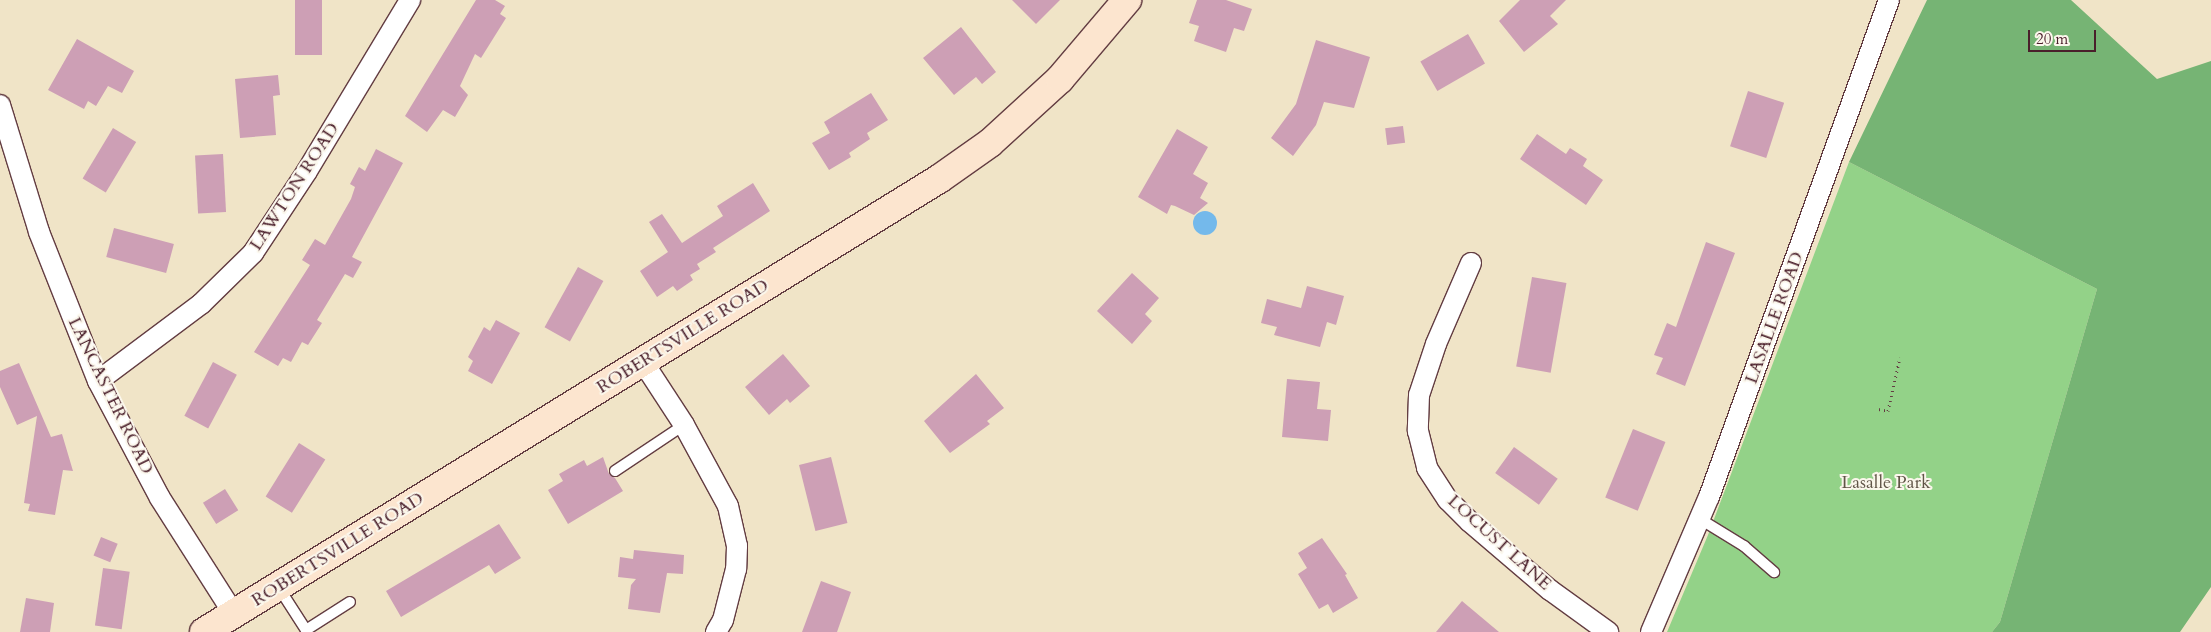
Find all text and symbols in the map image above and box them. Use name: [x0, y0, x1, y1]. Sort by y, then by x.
scale bar: [2031, 20, 2098, 52]
text: 20 m: [2036, 29, 2068, 49]
street label: LAWTON ROAD: [246, 119, 344, 255]
street label: LASALLE ROAD: [1741, 249, 1809, 387]
street label: ROBERTSVILLE ROAD: [593, 275, 773, 399]
street label: LANCASTER ROAD: [63, 314, 157, 478]
park label: Lasalle Park: [1841, 472, 1931, 494]
street label: ROBERTSVILLE ROAD: [248, 488, 428, 612]
street label: LOCUST LANE: [1443, 491, 1555, 595]

